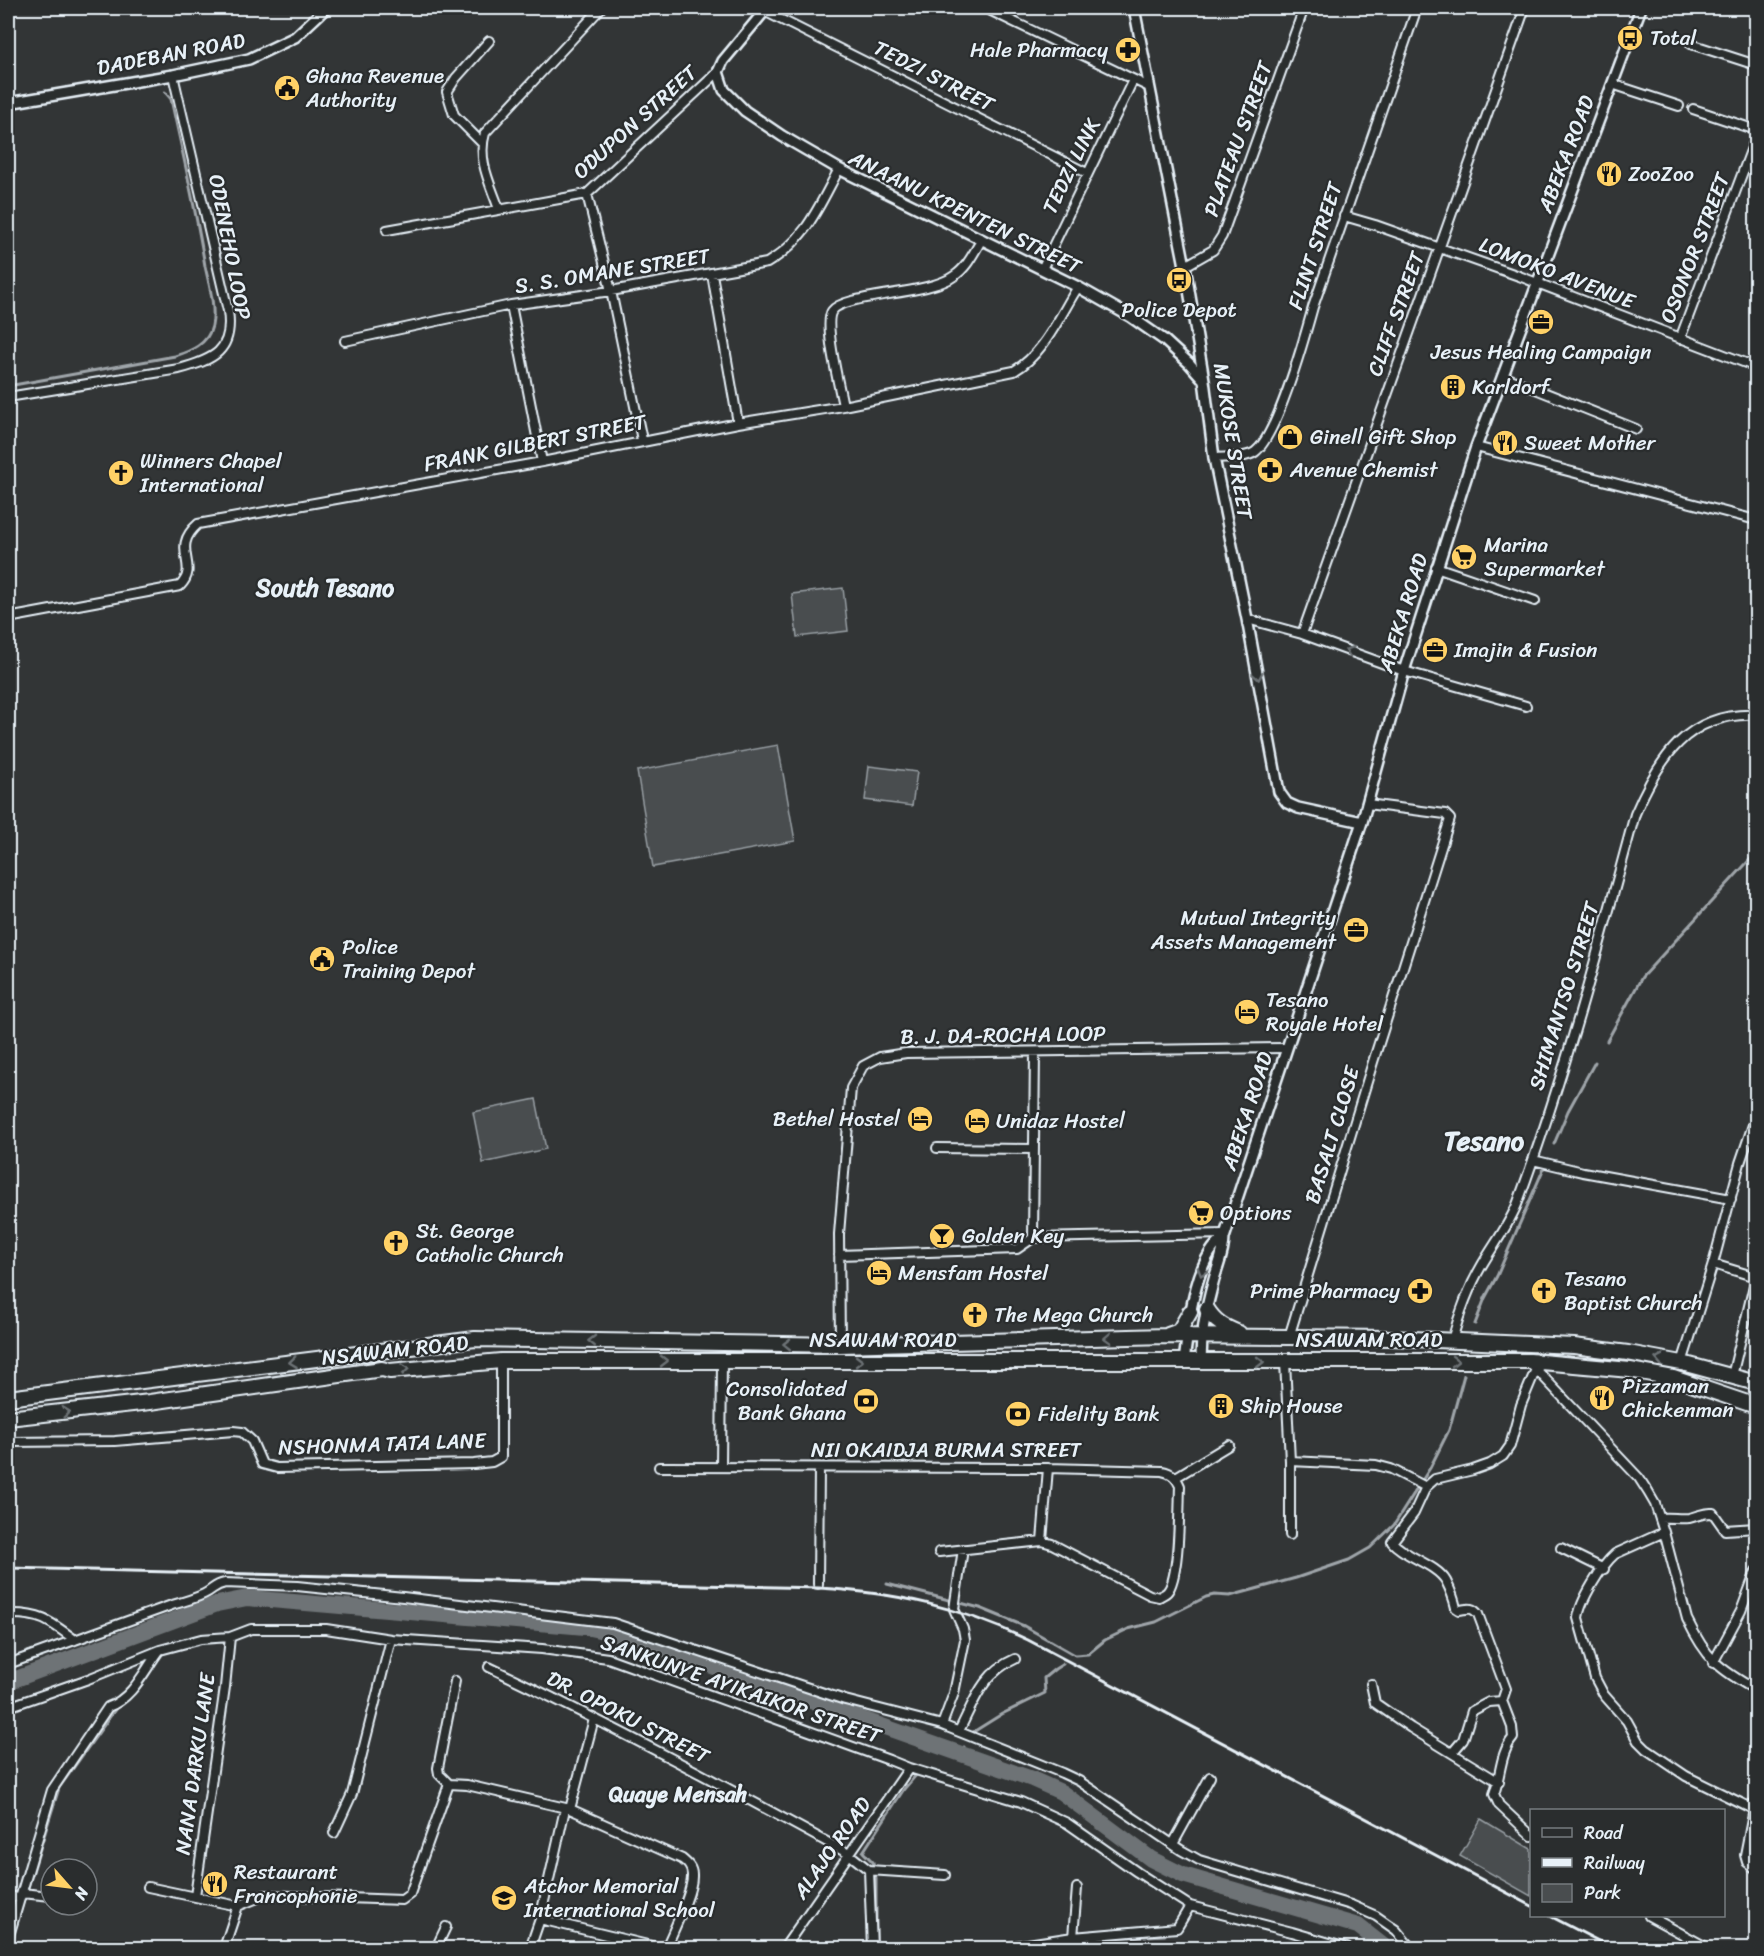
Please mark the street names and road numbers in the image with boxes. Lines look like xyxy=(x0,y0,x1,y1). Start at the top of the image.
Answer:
street label: DADEBAN ROAD xyxy=(94,21,249,87)
street label: TEDZI STREET xyxy=(867,29,1003,123)
street label: ODUPON STREET xyxy=(564,54,707,189)
street label: PLATEAU STREET xyxy=(1192,55,1284,222)
street label: ABEKA ROAD xyxy=(1526,89,1606,219)
street label: TEDZI LINK xyxy=(1031,111,1111,221)
street label: ANAANU KPENTEN STREET xyxy=(841,139,1089,286)
street label: OSONOR STREET xyxy=(1649,166,1742,329)
street label: ODENEHO LOOP xyxy=(197,171,263,324)
street label: FLINT STREET xyxy=(1277,176,1354,315)
street label: LOMOKO AVENUE xyxy=(1474,226,1642,321)
street label: S. S. OMANE STREET xyxy=(512,237,714,305)
street label: CLIFF STREET xyxy=(1356,245,1437,382)
street label: MUKOSE STREET xyxy=(1202,360,1264,523)
street label: FRANK GILBERT STREET xyxy=(421,403,651,483)
street label: ABEKA ROAD xyxy=(1367,548,1439,678)
street label: SHIMANTSO STREET xyxy=(1517,896,1611,1095)
street label: B. J. DA-ROCHA LOOP xyxy=(900,1014,1107,1056)
street label: ABEKA ROAD xyxy=(1210,1046,1284,1176)
street label: BASALT CLOSE xyxy=(1293,1060,1371,1208)
street label: NSAWAM ROAD xyxy=(809,1321,957,1359)
street label: NSAWAM ROAD xyxy=(1295,1321,1443,1359)
street label: NSAWAM ROAD xyxy=(320,1323,471,1377)
street label: NSHONMA TATA LANE xyxy=(278,1421,488,1467)
street label: NII OKAIDJA BURMA STREET xyxy=(811,1431,1083,1469)
street label: SANKUNYE AYIKAIKOR STREET xyxy=(596,1623,888,1755)
street label: DR. OPOKU STREET xyxy=(540,1660,718,1775)
street label: NANA DARKU LANE xyxy=(163,1669,227,1857)
street label: ALAJO ROAD xyxy=(782,1788,882,1908)

